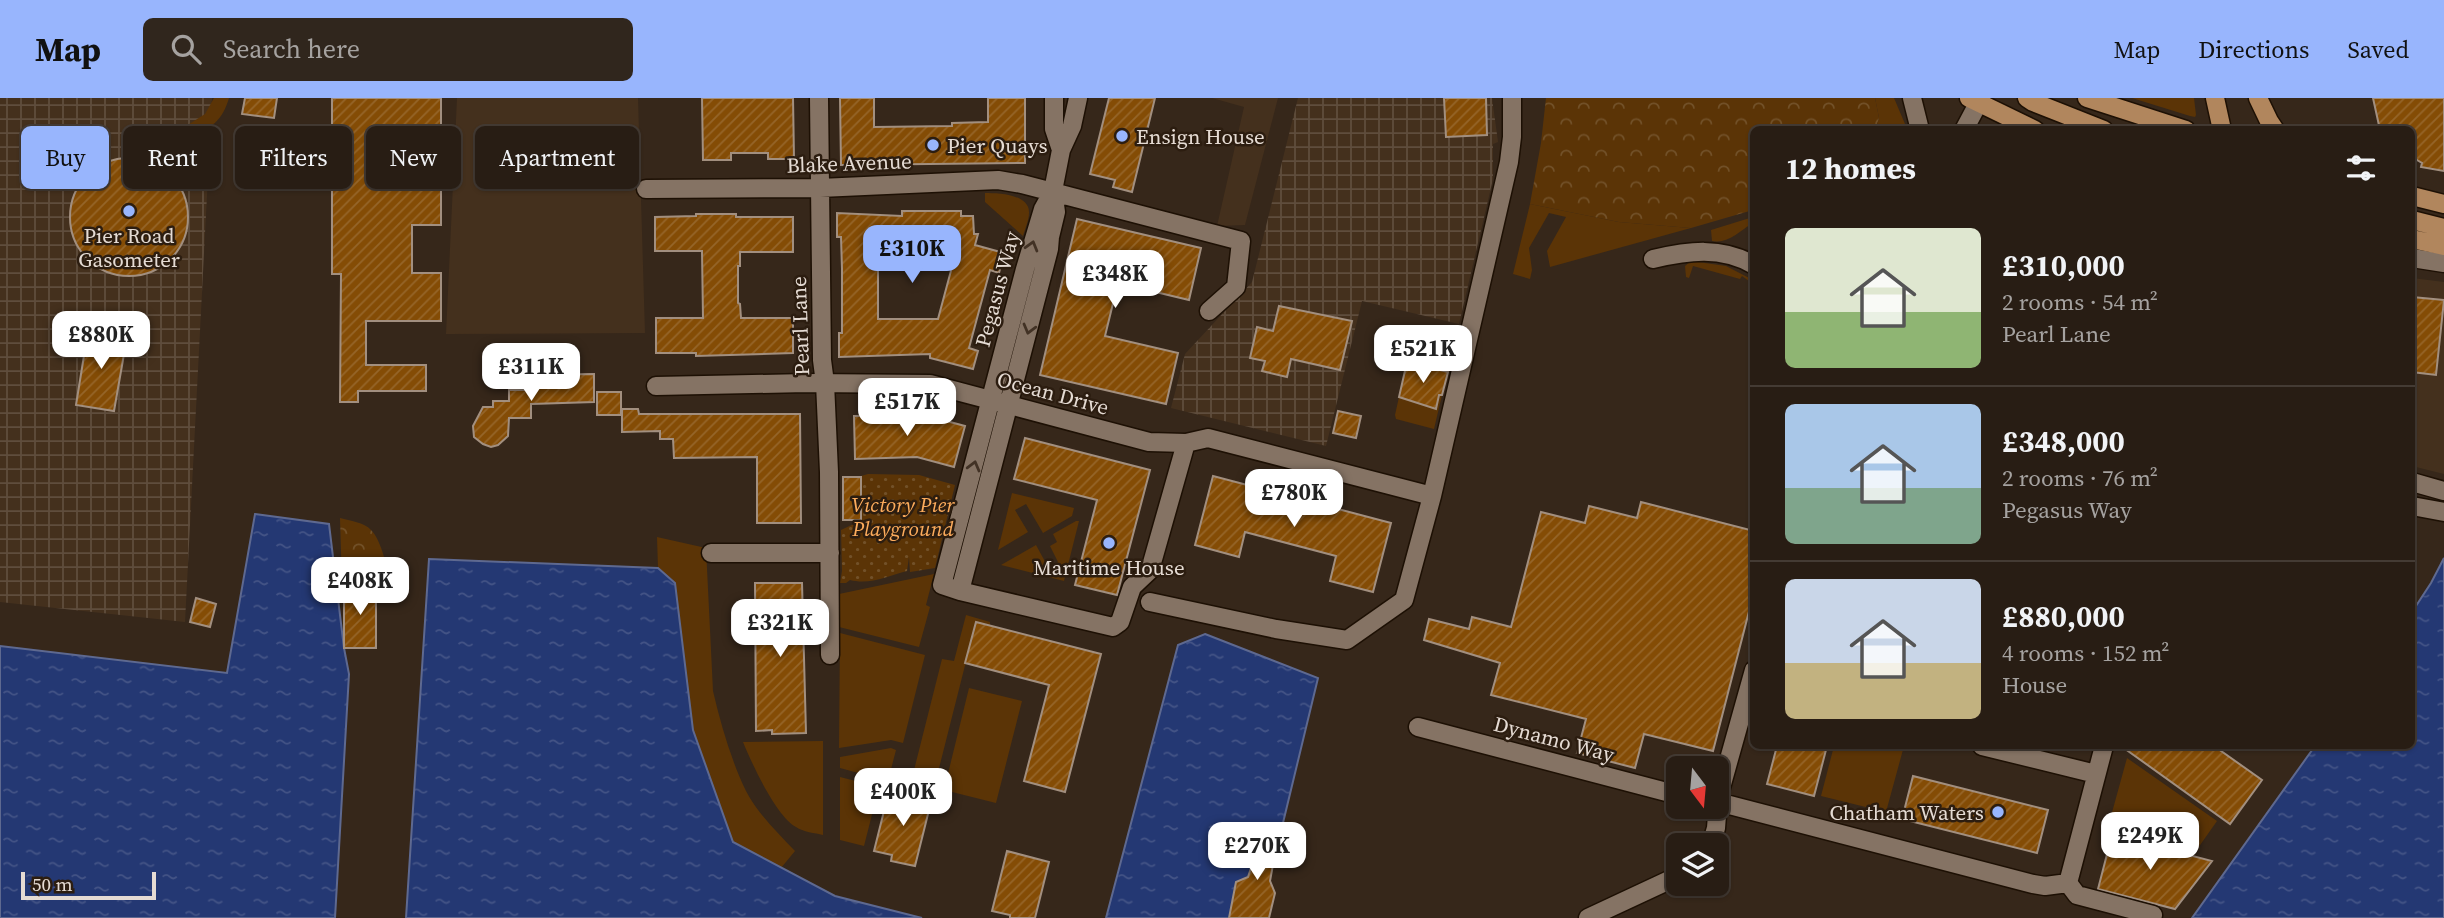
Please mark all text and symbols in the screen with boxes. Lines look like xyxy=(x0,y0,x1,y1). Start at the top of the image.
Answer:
search box xyxy=(143,18,633,81)
text: Map xyxy=(35,27,101,72)
icon: search xyxy=(167,30,205,68)
text: Search here xyxy=(223,31,360,67)
text: Map xyxy=(2113,33,2160,66)
text: Directions xyxy=(2198,33,2309,66)
text: Saved xyxy=(2347,33,2409,66)
place label: Ensign House xyxy=(1136,122,1265,151)
chip: Buy xyxy=(21,126,109,189)
chip: Rent xyxy=(123,126,221,189)
chip: Filters xyxy=(235,126,352,189)
chip: New xyxy=(366,126,461,189)
chip: Apartment xyxy=(475,126,639,189)
marker: Ensign House xyxy=(1114,128,1130,144)
place label: Pier Quays xyxy=(947,131,1048,160)
marker: Pier Quays xyxy=(925,137,941,153)
street label: Blake Avenue xyxy=(786,146,912,180)
text: 12 homes xyxy=(1785,148,1916,189)
icon: filters xyxy=(2342,149,2380,187)
marker: Pier Road Gasometer xyxy=(121,203,137,219)
place label: Pier Road Gasometer xyxy=(78,221,180,274)
pin: £310K xyxy=(863,226,961,285)
street label: Pegasus Way xyxy=(968,228,1026,350)
text: £310K xyxy=(879,232,945,264)
one-way arrow xyxy=(1024,241,1038,253)
text: £310,000 xyxy=(2002,245,2125,286)
pin: £348K xyxy=(1066,250,1164,310)
icon: home xyxy=(1841,256,1925,340)
text: £348K xyxy=(1082,257,1148,289)
street label: Pearl Lane xyxy=(784,276,816,376)
text: 2 rooms · 54 m² xyxy=(2002,286,2158,318)
pin: £880K xyxy=(52,312,150,371)
text: £880K xyxy=(68,318,134,350)
text: Pearl Lane xyxy=(2002,318,2111,350)
one-way arrow xyxy=(1023,323,1037,335)
pin: £521K xyxy=(1374,326,1472,385)
text: £521K xyxy=(1390,332,1456,364)
pin: £311K xyxy=(482,344,580,403)
text: £311K xyxy=(498,350,564,382)
street label: Ocean Drive xyxy=(994,364,1112,422)
pin: £517K xyxy=(858,378,956,438)
text: £517K xyxy=(874,385,940,417)
text: £348,000 xyxy=(2002,421,2125,462)
icon: home xyxy=(1841,432,1925,516)
one-way arrow xyxy=(966,461,980,473)
text: 2 rooms · 76 m² xyxy=(2002,462,2158,494)
pin: £780K xyxy=(1245,470,1343,529)
text: £780K xyxy=(1261,476,1327,508)
park label: Victory Pier Playground xyxy=(851,490,955,543)
text: Pegasus Way xyxy=(2002,494,2132,526)
marker: Maritime House xyxy=(1101,535,1117,551)
place label: Maritime House xyxy=(1033,553,1185,582)
pin: £408K xyxy=(311,558,409,617)
text: £408K xyxy=(327,564,393,596)
text: £880,000 xyxy=(2002,596,2125,637)
pin: £321K xyxy=(731,600,829,659)
text: £321K xyxy=(747,606,813,638)
icon: home xyxy=(1841,607,1925,691)
text: 4 rooms · 152 m² xyxy=(2002,637,2169,669)
text: House xyxy=(2002,669,2067,701)
street label: Dynamo Way xyxy=(1491,709,1618,769)
north arrow xyxy=(1666,756,1729,819)
map controls xyxy=(1666,756,1729,896)
pin: £400K xyxy=(854,768,952,828)
text: £400K xyxy=(870,775,936,807)
place label: Chatham Waters xyxy=(1829,798,1984,827)
marker: Chatham Waters xyxy=(1990,804,2006,820)
pin: £249K xyxy=(2101,812,2199,872)
text: £249K xyxy=(2117,819,2183,851)
pin: £270K xyxy=(1208,822,1306,882)
text: £270K xyxy=(1224,829,1290,861)
button: layers xyxy=(1666,833,1729,896)
scale bar xyxy=(21,869,156,901)
text: 50 m xyxy=(32,871,73,897)

